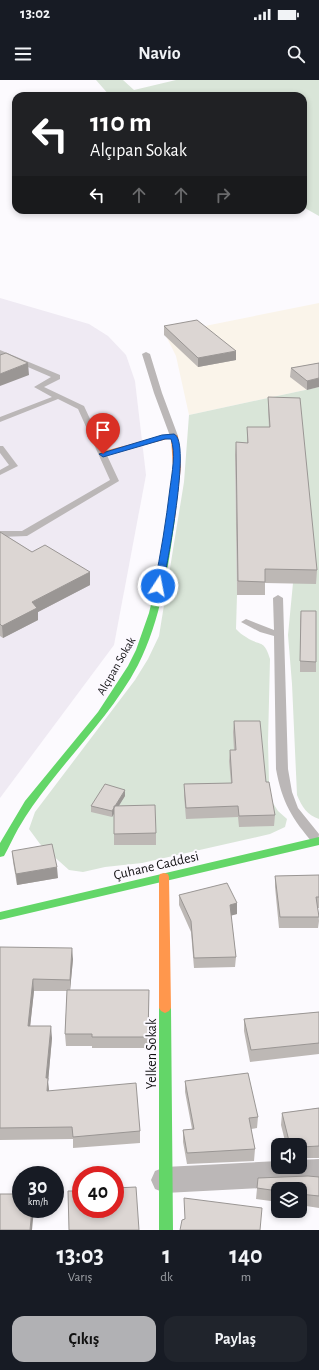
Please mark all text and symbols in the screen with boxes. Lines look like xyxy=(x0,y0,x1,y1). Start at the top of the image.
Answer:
text: 13:02 xyxy=(20,6,50,21)
icon: menu xyxy=(12,43,34,65)
icon: search xyxy=(285,43,307,65)
text: Navio xyxy=(138,45,181,63)
icon: left xyxy=(24,108,76,160)
text: 110 m xyxy=(90,109,152,137)
text: Alçıpan Sokak xyxy=(90,142,187,160)
icon: left xyxy=(86,184,108,206)
icon: ahead xyxy=(128,184,150,206)
icon: ahead xyxy=(170,184,192,206)
icon: right xyxy=(212,184,234,206)
pin xyxy=(86,413,120,454)
icon: arrive xyxy=(92,419,114,441)
position arrow xyxy=(137,565,179,607)
street label: Alçıpan Sokak xyxy=(95,635,138,697)
street label: Çuhane Caddesi xyxy=(112,849,200,883)
street label: Yelken Sokak xyxy=(145,1018,159,1089)
map controls xyxy=(271,1138,307,1218)
button: sound xyxy=(271,1138,307,1174)
speed limit sign: 40 xyxy=(72,1166,124,1218)
text: 30 xyxy=(28,1177,48,1197)
button: layers xyxy=(271,1182,307,1218)
text: km/h xyxy=(28,1197,48,1207)
text: 13:03 xyxy=(56,1244,104,1268)
text: 1 xyxy=(162,1244,171,1268)
text: 140 xyxy=(229,1244,263,1268)
text: Varış xyxy=(68,1271,92,1284)
text: dk xyxy=(160,1271,173,1284)
text: m xyxy=(241,1271,251,1284)
button: Çıkış xyxy=(12,1316,156,1362)
button: Paylaş xyxy=(164,1316,307,1362)

